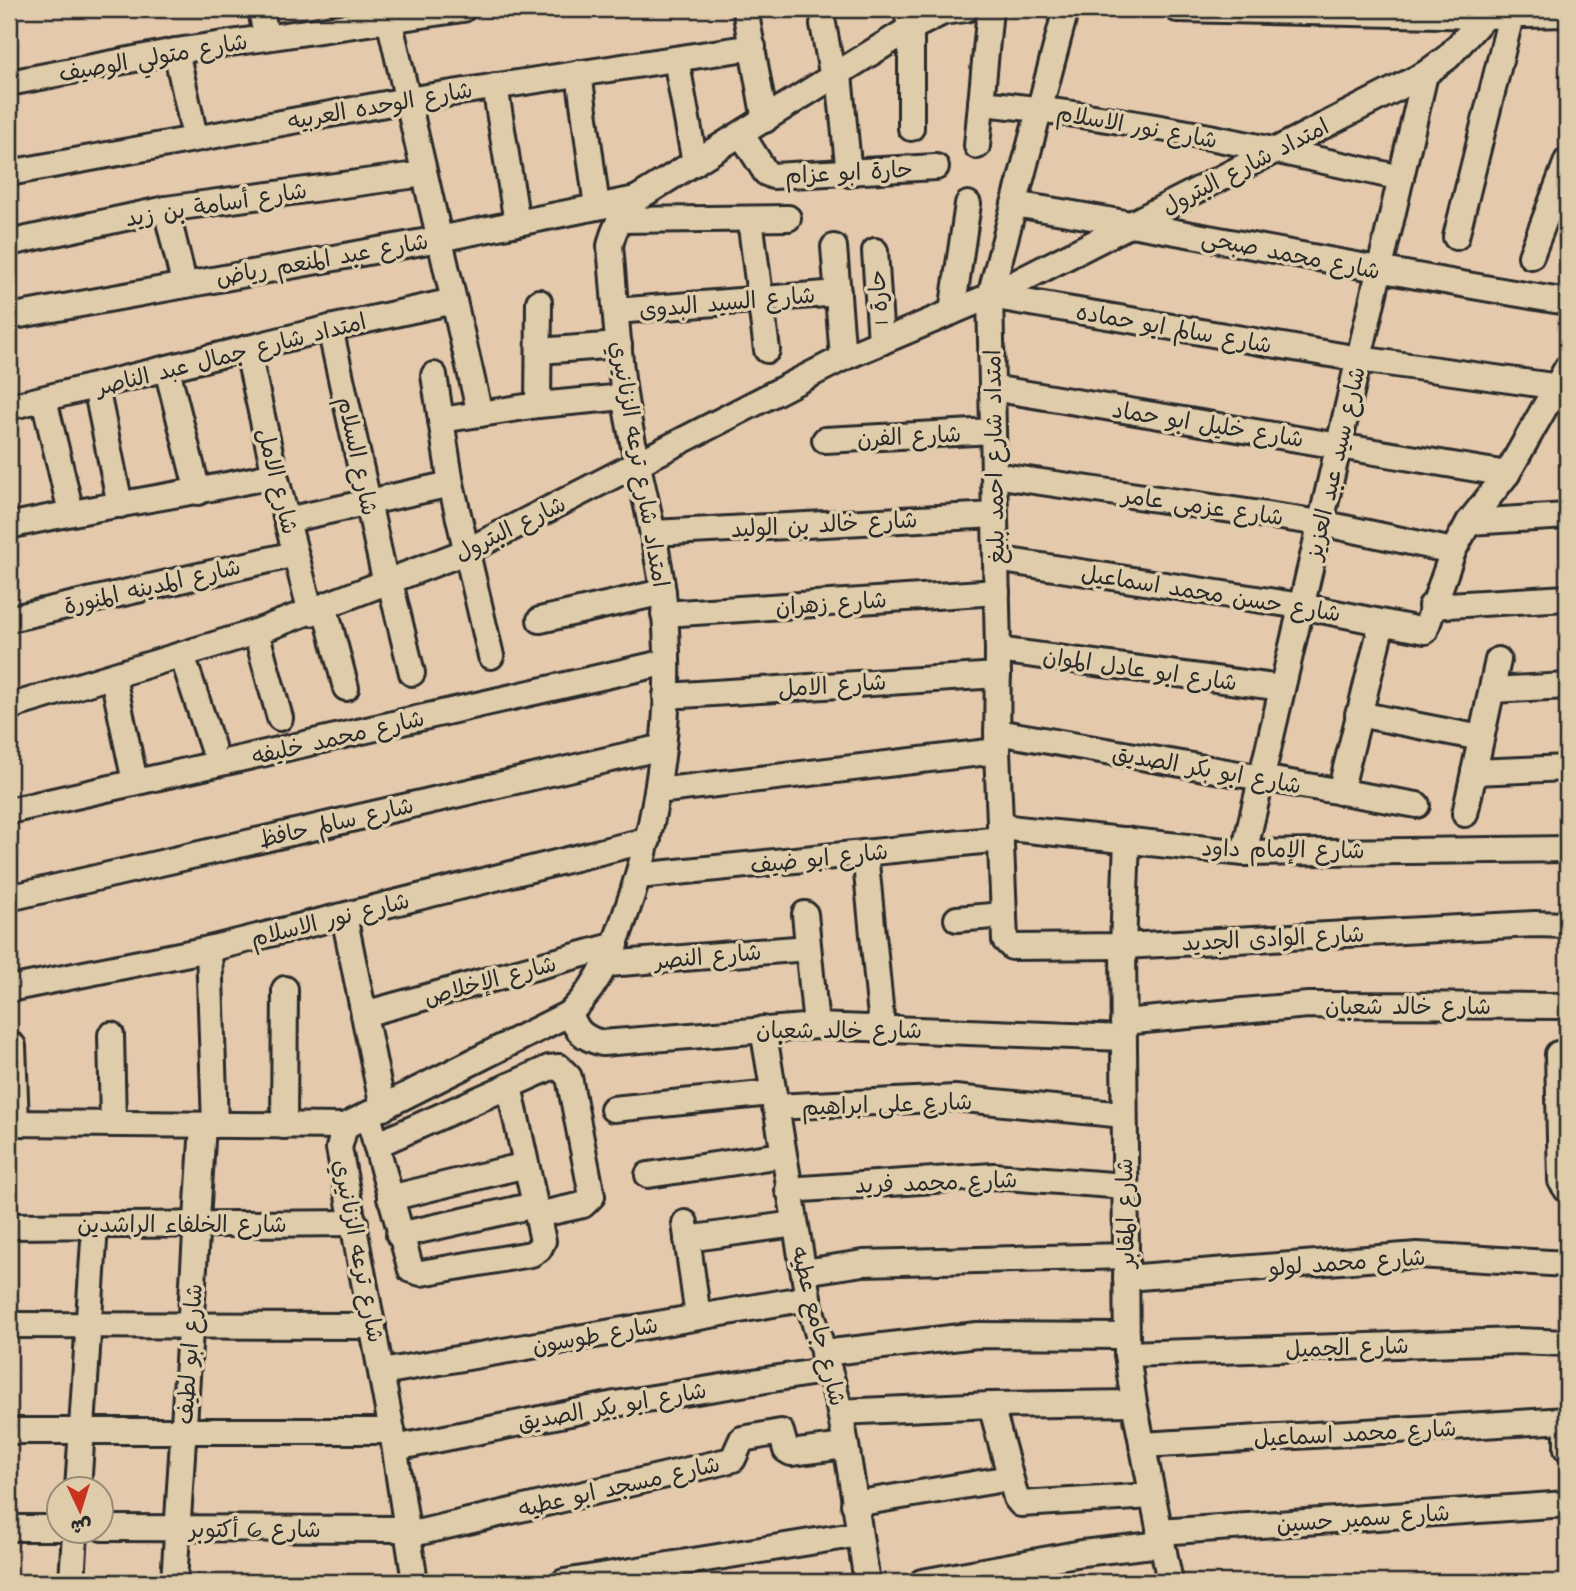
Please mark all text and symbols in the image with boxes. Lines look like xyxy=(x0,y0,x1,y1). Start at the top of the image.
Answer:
street label: شارع متولي الوصيف xyxy=(56,26,251,94)
street label: شارع الوحده العربيه xyxy=(285,74,475,138)
street label: شارع نور الاسلام xyxy=(1054,97,1220,158)
street label: امتداد شارع البترول xyxy=(1156,111,1335,223)
street label: حارة ابو عزام xyxy=(784,154,914,193)
street label: شارع أسامة بن زيد xyxy=(123,175,309,235)
street label: شارع محمد صبحى xyxy=(1199,222,1383,288)
street label: شارع عبد المنعم رياض xyxy=(213,226,431,295)
street label: حارة 1 xyxy=(861,269,897,325)
street label: شارع السيد البدوى xyxy=(638,279,816,327)
street label: شارع سالم ابو حماده xyxy=(1073,296,1274,363)
street label: امتداد شارع جمال عبد الناصر xyxy=(91,306,370,405)
street label: امتداد شارع ترعه الزنانيري xyxy=(602,339,676,590)
street label: امتداد شارع احمد بليغ xyxy=(977,349,1013,565)
street label: شارع سيد عبد العزيز xyxy=(1298,364,1374,565)
street label: شارع السلام xyxy=(328,394,385,519)
street label: شارع خليل ابو حماد xyxy=(1110,394,1306,456)
street label: شارع الفرن xyxy=(856,418,962,456)
street label: شارع الامل xyxy=(248,425,306,538)
street label: شارع عزمى عامر xyxy=(1118,480,1286,534)
street label: شارع البترول xyxy=(449,488,572,570)
street label: شارع خالد بن الوليد xyxy=(730,504,918,546)
street label: شارع المدينه المنورة xyxy=(61,551,244,623)
street label: شارع حسن محمد اسماعيل xyxy=(1079,558,1343,630)
street label: شارع زهران xyxy=(774,584,888,624)
street label: شارع ابو عادل الموان xyxy=(1041,641,1239,699)
street label: شارع الامل xyxy=(777,666,887,706)
street label: شارع محمد خليفه xyxy=(249,703,428,773)
street label: شارع ابو بكر الصديق xyxy=(1110,738,1304,802)
street label: شارع سالم حافظ xyxy=(255,790,417,857)
street label: شارع الإمام داود xyxy=(1201,833,1365,868)
street label: شارع ابو ضيف xyxy=(749,836,890,882)
street label: شارع نور الاسلام xyxy=(247,885,413,956)
street label: شارع الوادى الجديد xyxy=(1181,918,1365,960)
street label: شارع النصر xyxy=(651,936,763,978)
street label: شارع الإخلاص xyxy=(420,948,560,1014)
street label: شارع خالد شعبان xyxy=(1325,991,1491,1023)
street label: شارع خالد شعبان xyxy=(756,1015,922,1047)
street label: شارع على ابراهيم xyxy=(801,1086,973,1125)
street label: شارع ترعه الزنانيري xyxy=(325,1157,391,1345)
street label: شارع المقابر xyxy=(1109,1158,1143,1270)
street label: شارع محمد فريد xyxy=(854,1164,1018,1202)
street label: شارع الخلفاء الراشدين xyxy=(77,1209,287,1241)
street label: شارع محمد لولو xyxy=(1266,1242,1427,1285)
street label: شارع جامع عطيه xyxy=(783,1243,853,1410)
street label: شارع ابو لطيف xyxy=(169,1283,211,1426)
street label: شارع طوسون xyxy=(530,1309,661,1363)
street label: شارع الجميل xyxy=(1285,1330,1409,1366)
street label: شارع ابو بكر الصديق xyxy=(515,1375,709,1439)
street label: شارع محمد اسماعيل xyxy=(1253,1413,1457,1455)
street label: شارع مسجد ابو عطيه xyxy=(515,1448,723,1526)
north arrow xyxy=(46,1476,116,1546)
street label: شارع سمير حسين xyxy=(1275,1497,1451,1541)
text: ش xyxy=(70,1511,92,1540)
street label: شارع 6 أكتوبر xyxy=(187,1514,321,1546)

